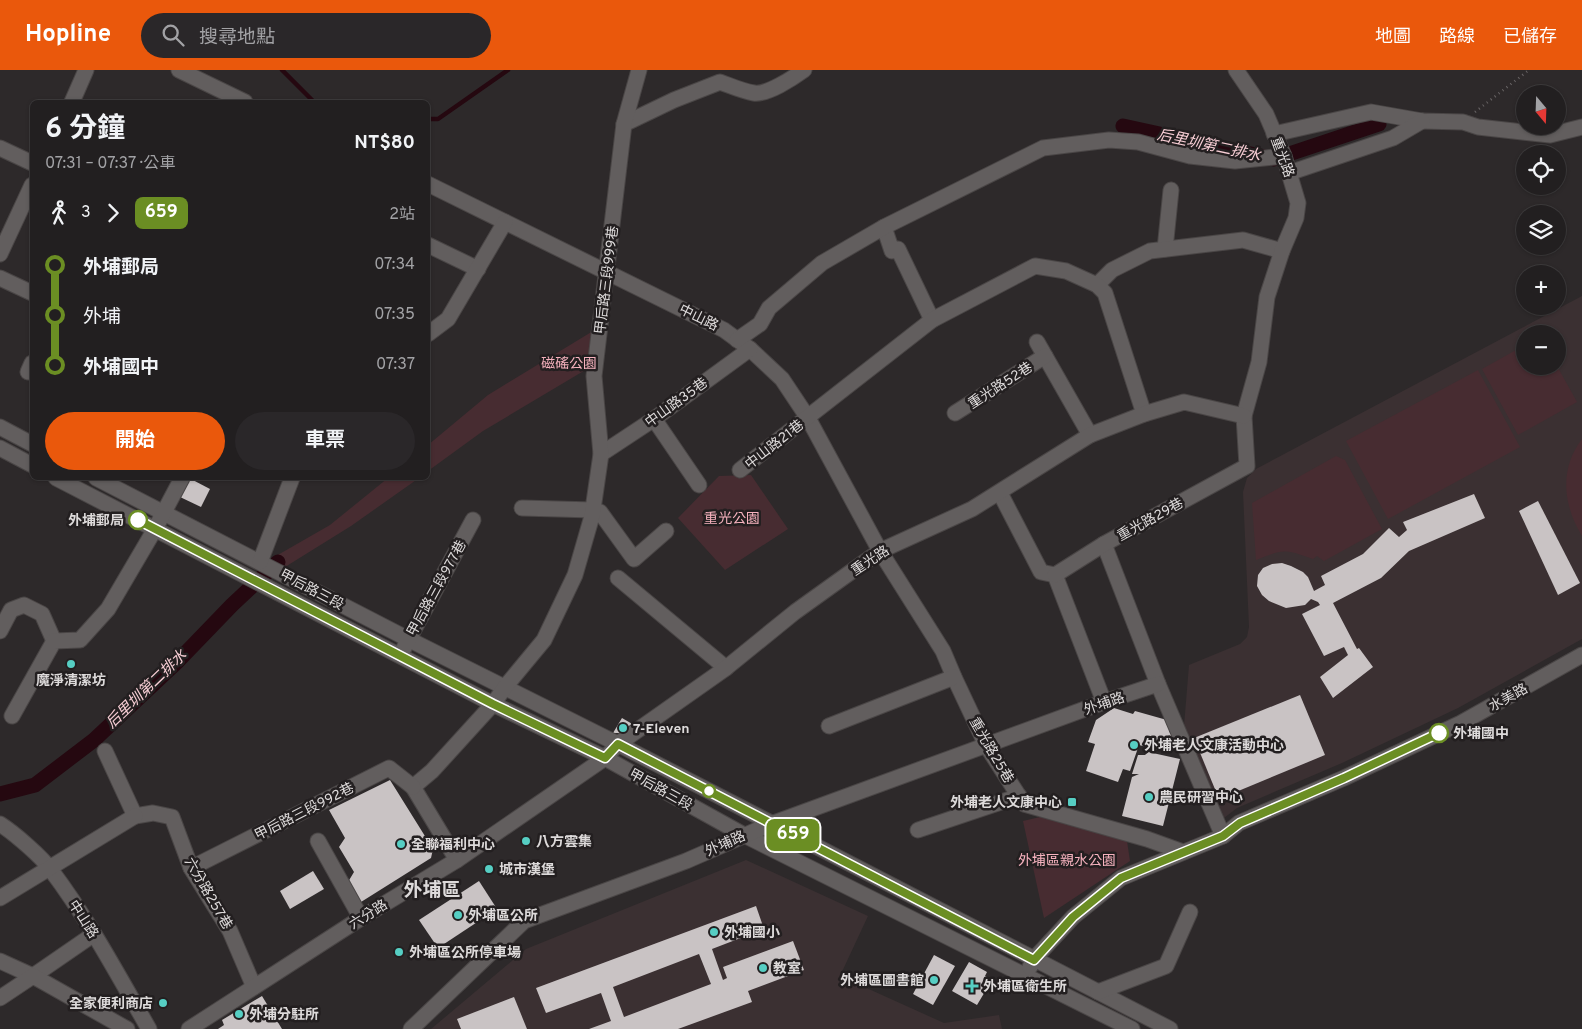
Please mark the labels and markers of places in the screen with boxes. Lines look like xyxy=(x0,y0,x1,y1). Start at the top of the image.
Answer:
marker: 外埔郵局 xyxy=(128,510,148,530)
place label: 外埔郵局 xyxy=(68,512,124,530)
marker: 魔淨清潔坊 xyxy=(65,658,77,670)
place label: 魔淨清潔坊 xyxy=(36,672,106,690)
place label: 7-Eleven xyxy=(633,721,690,738)
marker: 7-Eleven xyxy=(617,722,629,734)
marker: 外埔國中 xyxy=(1429,723,1449,743)
place label: 外埔國中 xyxy=(1453,725,1509,743)
place label: 外埔老人文康活動中心 xyxy=(1144,737,1284,755)
marker: 外埔老人文康活動中心 xyxy=(1128,739,1140,751)
unlabelled marker xyxy=(702,784,716,798)
place label: 農民研習中心 xyxy=(1159,790,1243,807)
marker: 農民研習中心 xyxy=(1143,791,1155,803)
place label: 外埔老人文康中心 xyxy=(950,794,1062,812)
marker: 外埔老人文康中心 xyxy=(1066,796,1078,808)
place label: 八方雲集 xyxy=(536,833,592,851)
marker: 八方雲集 xyxy=(520,835,532,847)
place label: 全聯福利中心 xyxy=(411,837,495,854)
marker: 全聯福利中心 xyxy=(395,838,407,850)
place label: 城市漢堡 xyxy=(499,861,555,879)
marker: 城市漢堡 xyxy=(483,863,495,875)
place label: 外埔區公所 xyxy=(468,907,538,925)
marker: 外埔區公所 xyxy=(452,909,464,921)
place label: 外埔國小 xyxy=(724,924,780,942)
marker: 外埔國小 xyxy=(708,926,720,938)
place label: 外埔區公所停車場 xyxy=(409,944,521,962)
marker: 外埔區公所停車場 xyxy=(393,946,405,958)
place label: 教室 xyxy=(773,960,801,978)
marker: 教室 xyxy=(757,962,769,974)
place label: 外埔區圖書館 xyxy=(840,972,924,990)
marker: 外埔區圖書館 xyxy=(928,974,940,986)
place label: 外埔區衛生所 xyxy=(983,978,1067,996)
marker: 外埔區衛生所 xyxy=(965,979,979,993)
place label: 全家便利商店 xyxy=(69,995,153,1013)
marker: 全家便利商店 xyxy=(157,997,169,1009)
place label: 外埔分駐所 xyxy=(249,1006,319,1024)
marker: 外埔分駐所 xyxy=(233,1008,245,1020)

